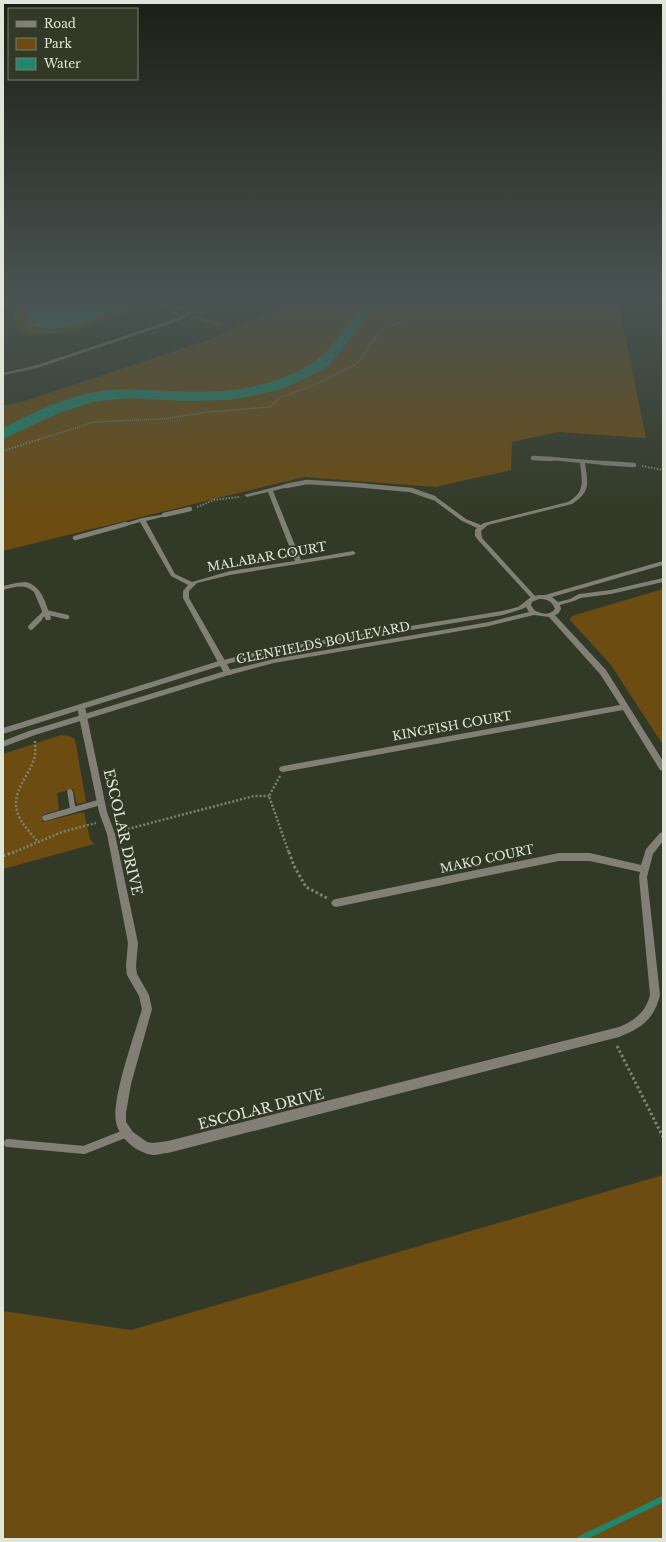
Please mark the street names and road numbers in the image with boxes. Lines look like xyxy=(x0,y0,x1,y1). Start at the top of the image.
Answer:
street label: MALABAR COURT xyxy=(206,539,328,574)
street label: GLENFIELDS BOULEVARD xyxy=(235,618,411,667)
street label: KINGFISH COURT xyxy=(391,708,513,743)
street label: ESCOLAR DRIVE xyxy=(100,767,146,897)
street label: MAKO COURT xyxy=(438,841,536,876)
street label: ESCOLAR DRIVE xyxy=(196,1085,326,1133)

